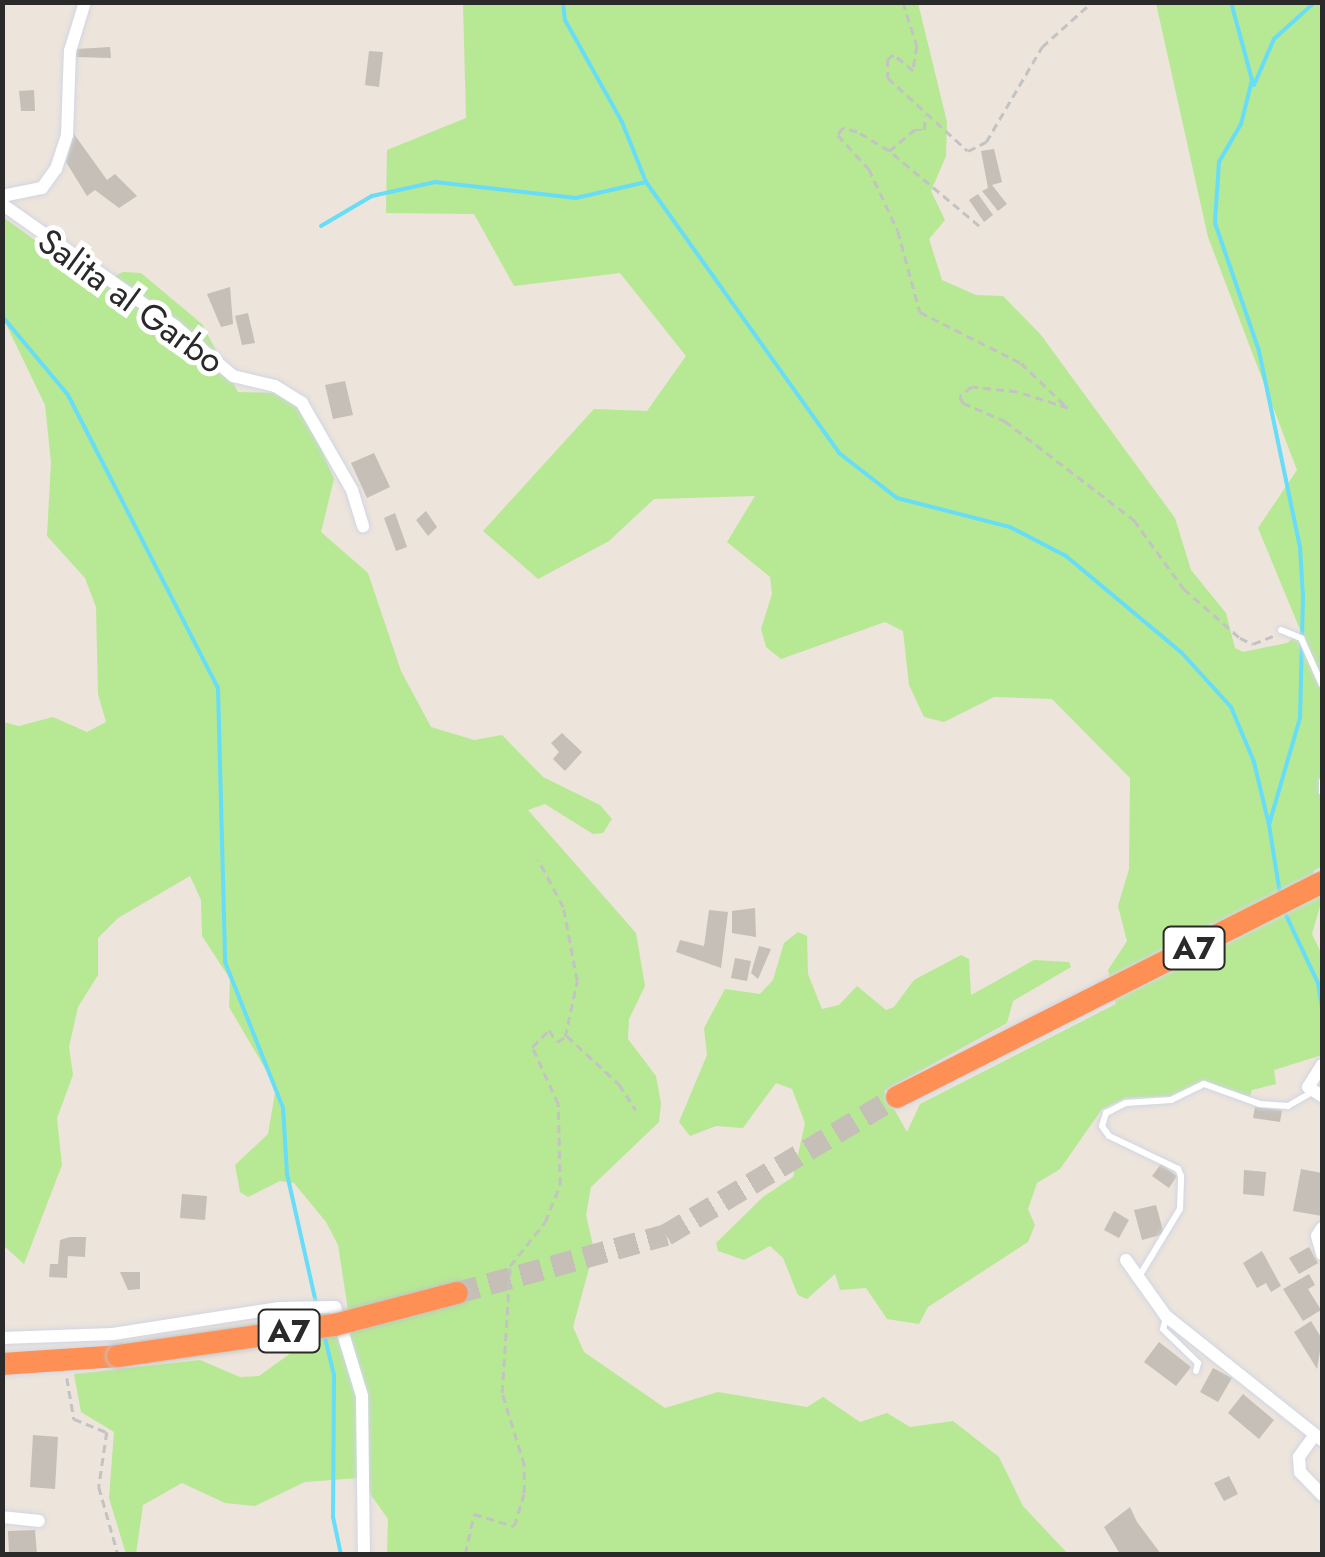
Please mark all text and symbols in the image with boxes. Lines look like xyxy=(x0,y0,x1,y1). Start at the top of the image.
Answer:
street label: Salita al Garbo xyxy=(30,220,232,382)
road number: A7 xyxy=(1162,921,1226,975)
road number: A7 xyxy=(256,1304,322,1358)

